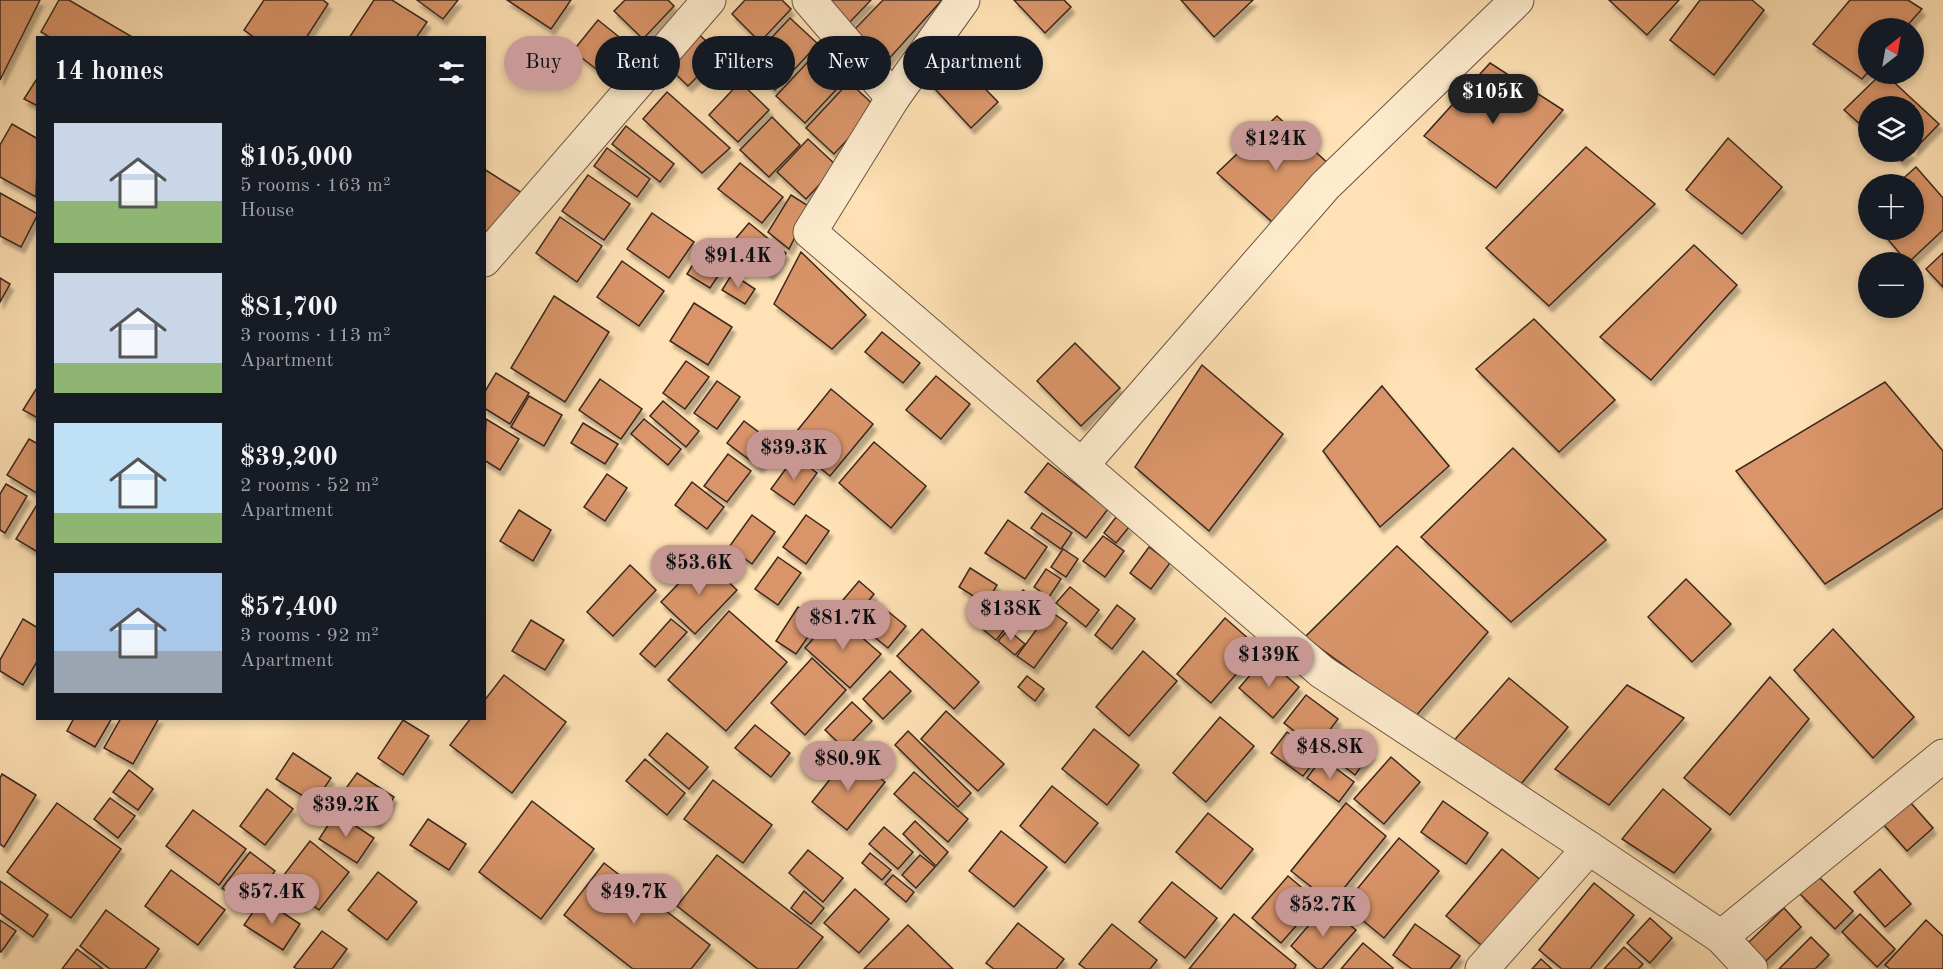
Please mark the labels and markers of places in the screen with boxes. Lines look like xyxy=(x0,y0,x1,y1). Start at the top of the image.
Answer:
pin: $105K xyxy=(1451,74,1535,125)
pin: $124K xyxy=(1234,121,1318,172)
pin: $91.4K xyxy=(689,238,787,289)
pin: $39.3K xyxy=(745,430,843,481)
pin: $53.6K xyxy=(650,545,748,596)
pin: $138K xyxy=(969,591,1053,642)
pin: $81.7K xyxy=(794,600,892,651)
pin: $139K xyxy=(1227,637,1311,688)
pin: $48.8K xyxy=(1281,729,1379,780)
pin: $80.9K xyxy=(799,741,897,792)
pin: $39.2K xyxy=(297,787,395,838)
pin: $57.4K xyxy=(223,874,321,925)
pin: $49.7K xyxy=(585,874,683,925)
pin: $52.7K xyxy=(1274,887,1372,938)

